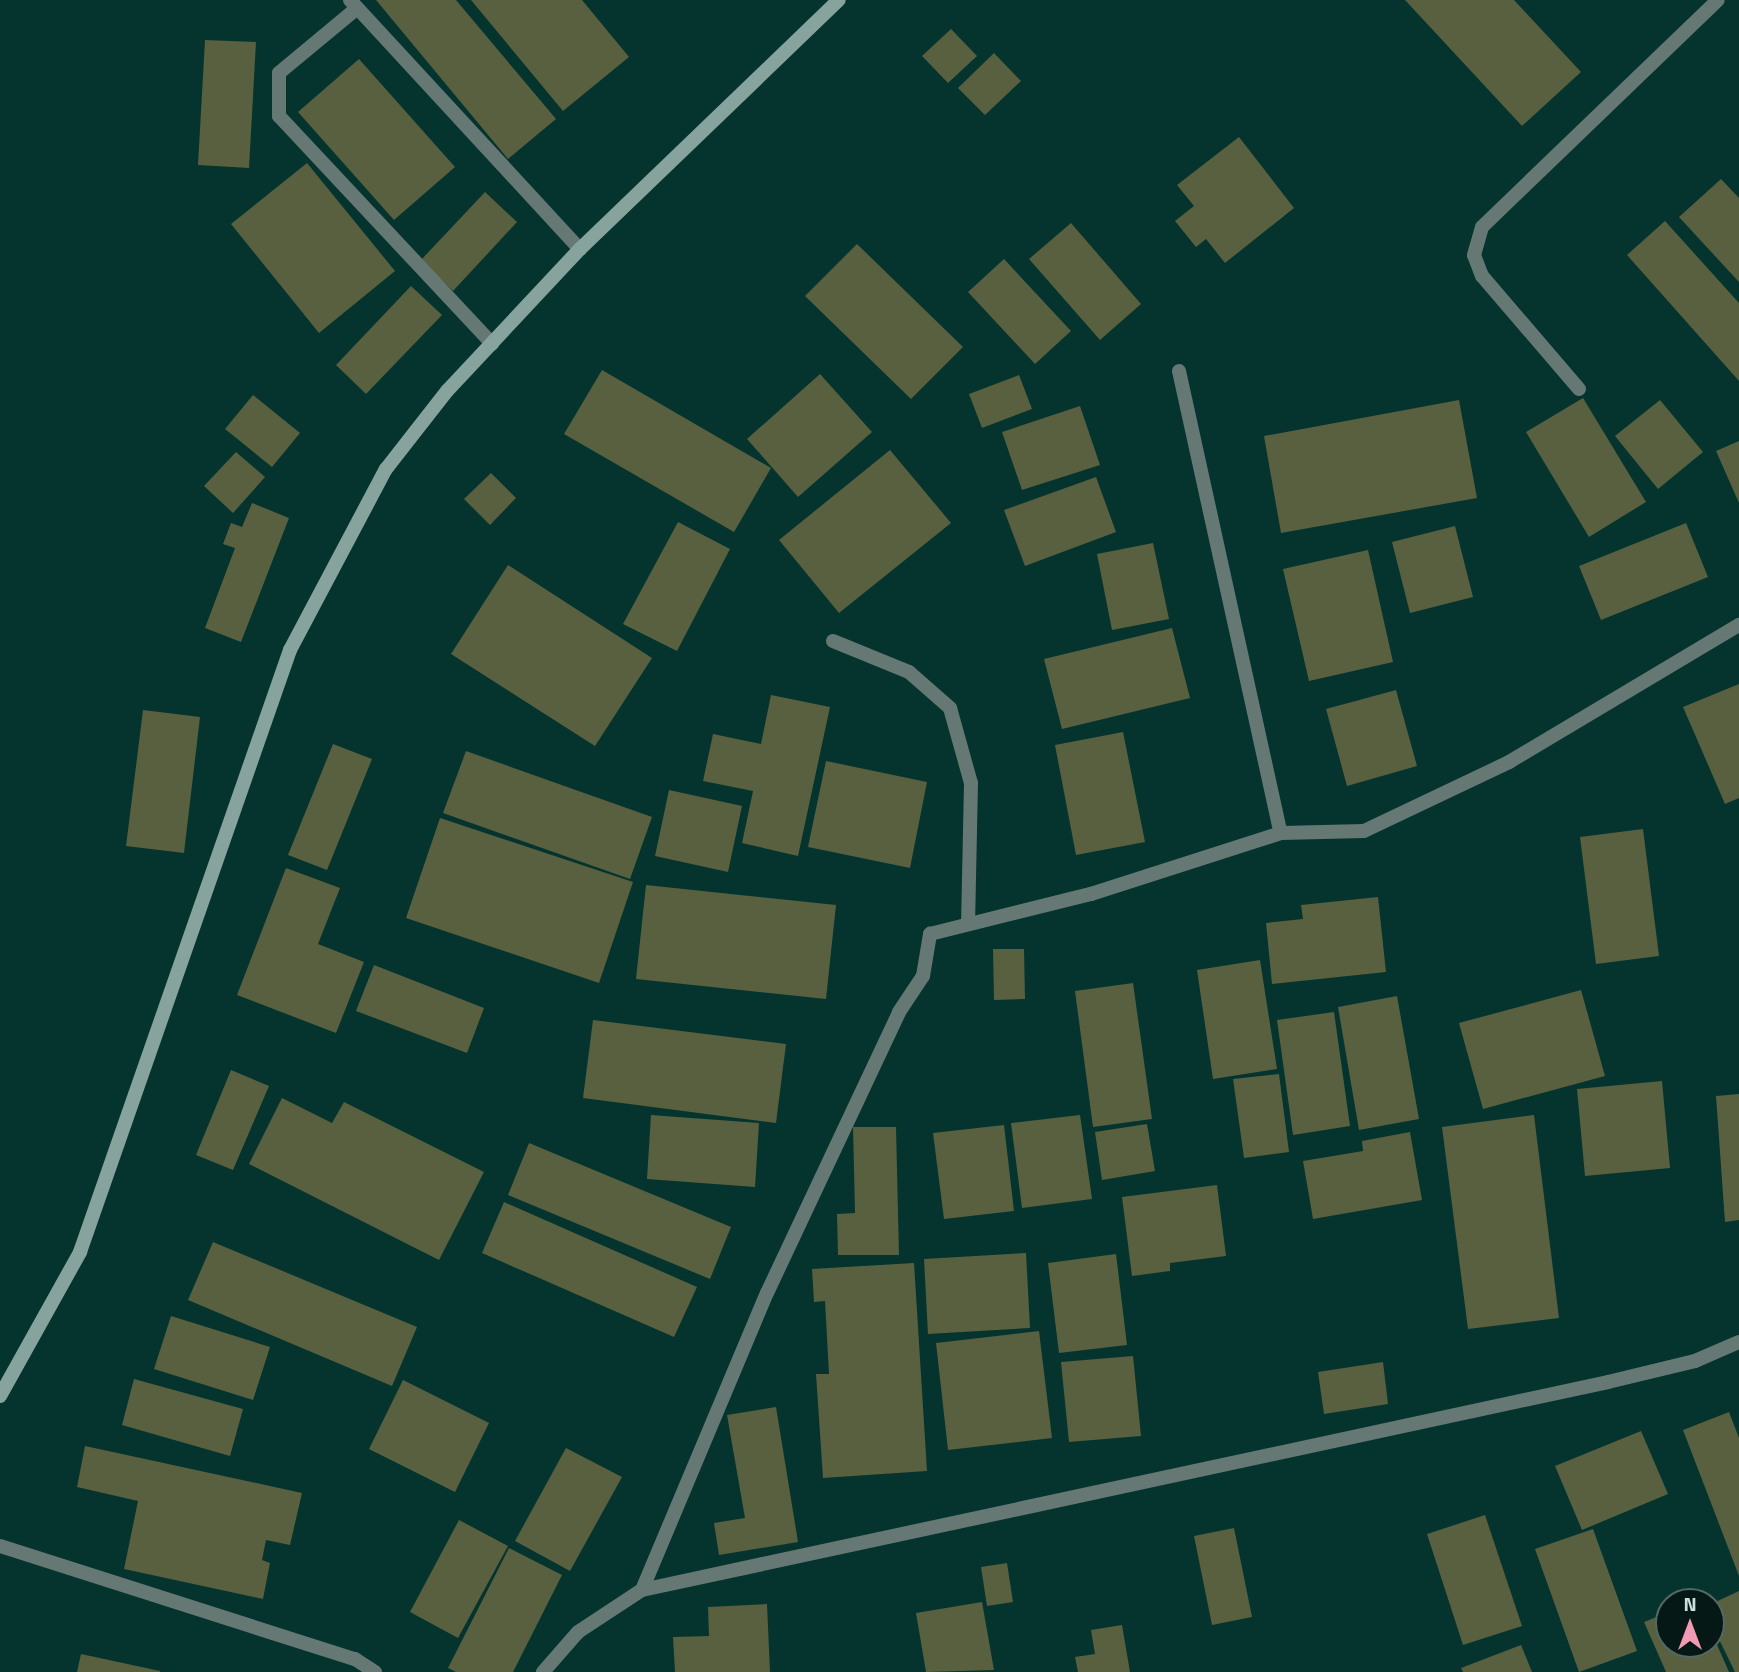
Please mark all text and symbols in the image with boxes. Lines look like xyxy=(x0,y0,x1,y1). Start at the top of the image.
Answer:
north arrow xyxy=(1655,1588,1725,1658)
text: N xyxy=(1683,1589,1697,1618)

